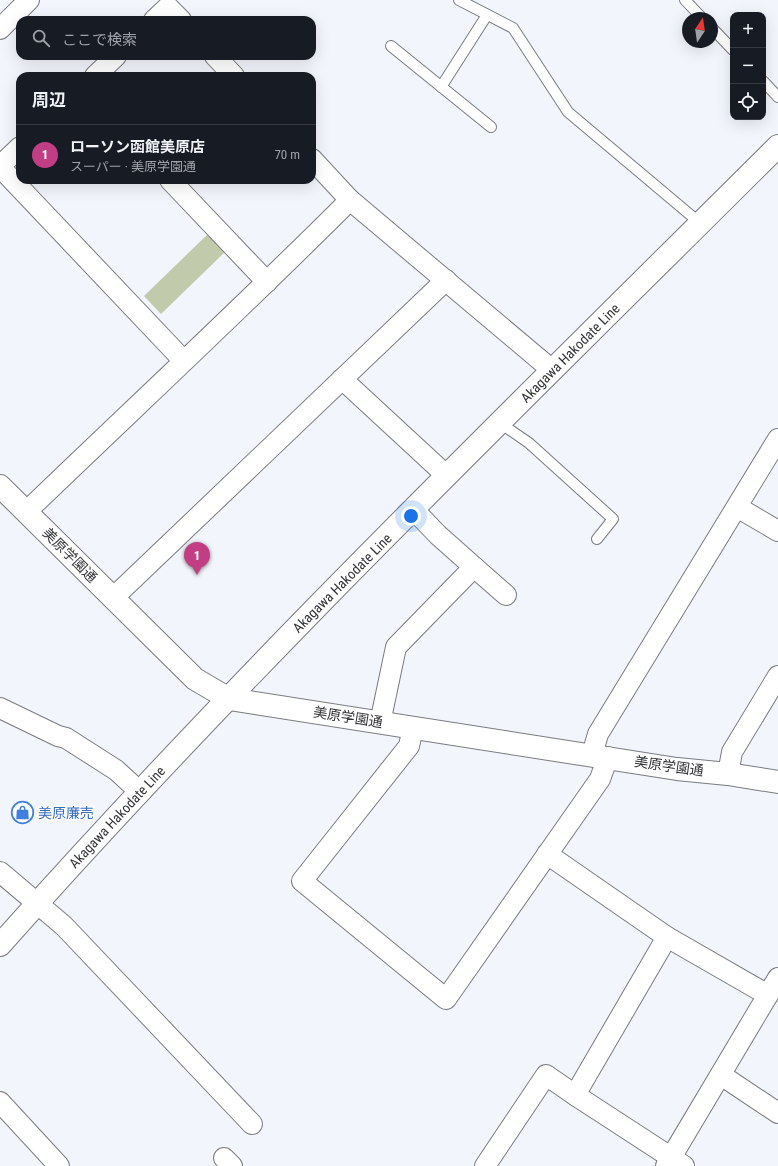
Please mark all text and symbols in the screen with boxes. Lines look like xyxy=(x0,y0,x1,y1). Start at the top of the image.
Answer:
north arrow xyxy=(682,12,718,48)
map controls xyxy=(730,12,766,120)
button: + xyxy=(730,12,766,48)
search box xyxy=(16,16,316,60)
icon: search xyxy=(30,27,52,49)
text: ここで検索 xyxy=(62,31,137,49)
button: − xyxy=(730,48,766,84)
button: locate xyxy=(730,84,766,120)
text: 周辺 xyxy=(32,90,66,110)
text: ローソン函館美原店 xyxy=(70,138,205,156)
text: 1 xyxy=(42,147,48,162)
text: 70 m xyxy=(274,147,300,162)
text: スーパー · 美原学園通 xyxy=(70,159,196,174)
street label: Akagawa Hakodate Line xyxy=(517,300,623,406)
your location xyxy=(401,506,421,526)
street label: 美原学園通 xyxy=(40,525,100,585)
street label: Akagawa Hakodate Line xyxy=(289,530,395,636)
pin: 1 xyxy=(184,542,210,575)
street label: 美原学園通 xyxy=(312,704,384,730)
street label: 美原学園通 xyxy=(633,753,705,779)
street label: Akagawa Hakodate Line xyxy=(66,763,169,871)
shop icon: 美原廉売 xyxy=(9,800,35,826)
place label: 美原廉売 xyxy=(38,805,94,821)

